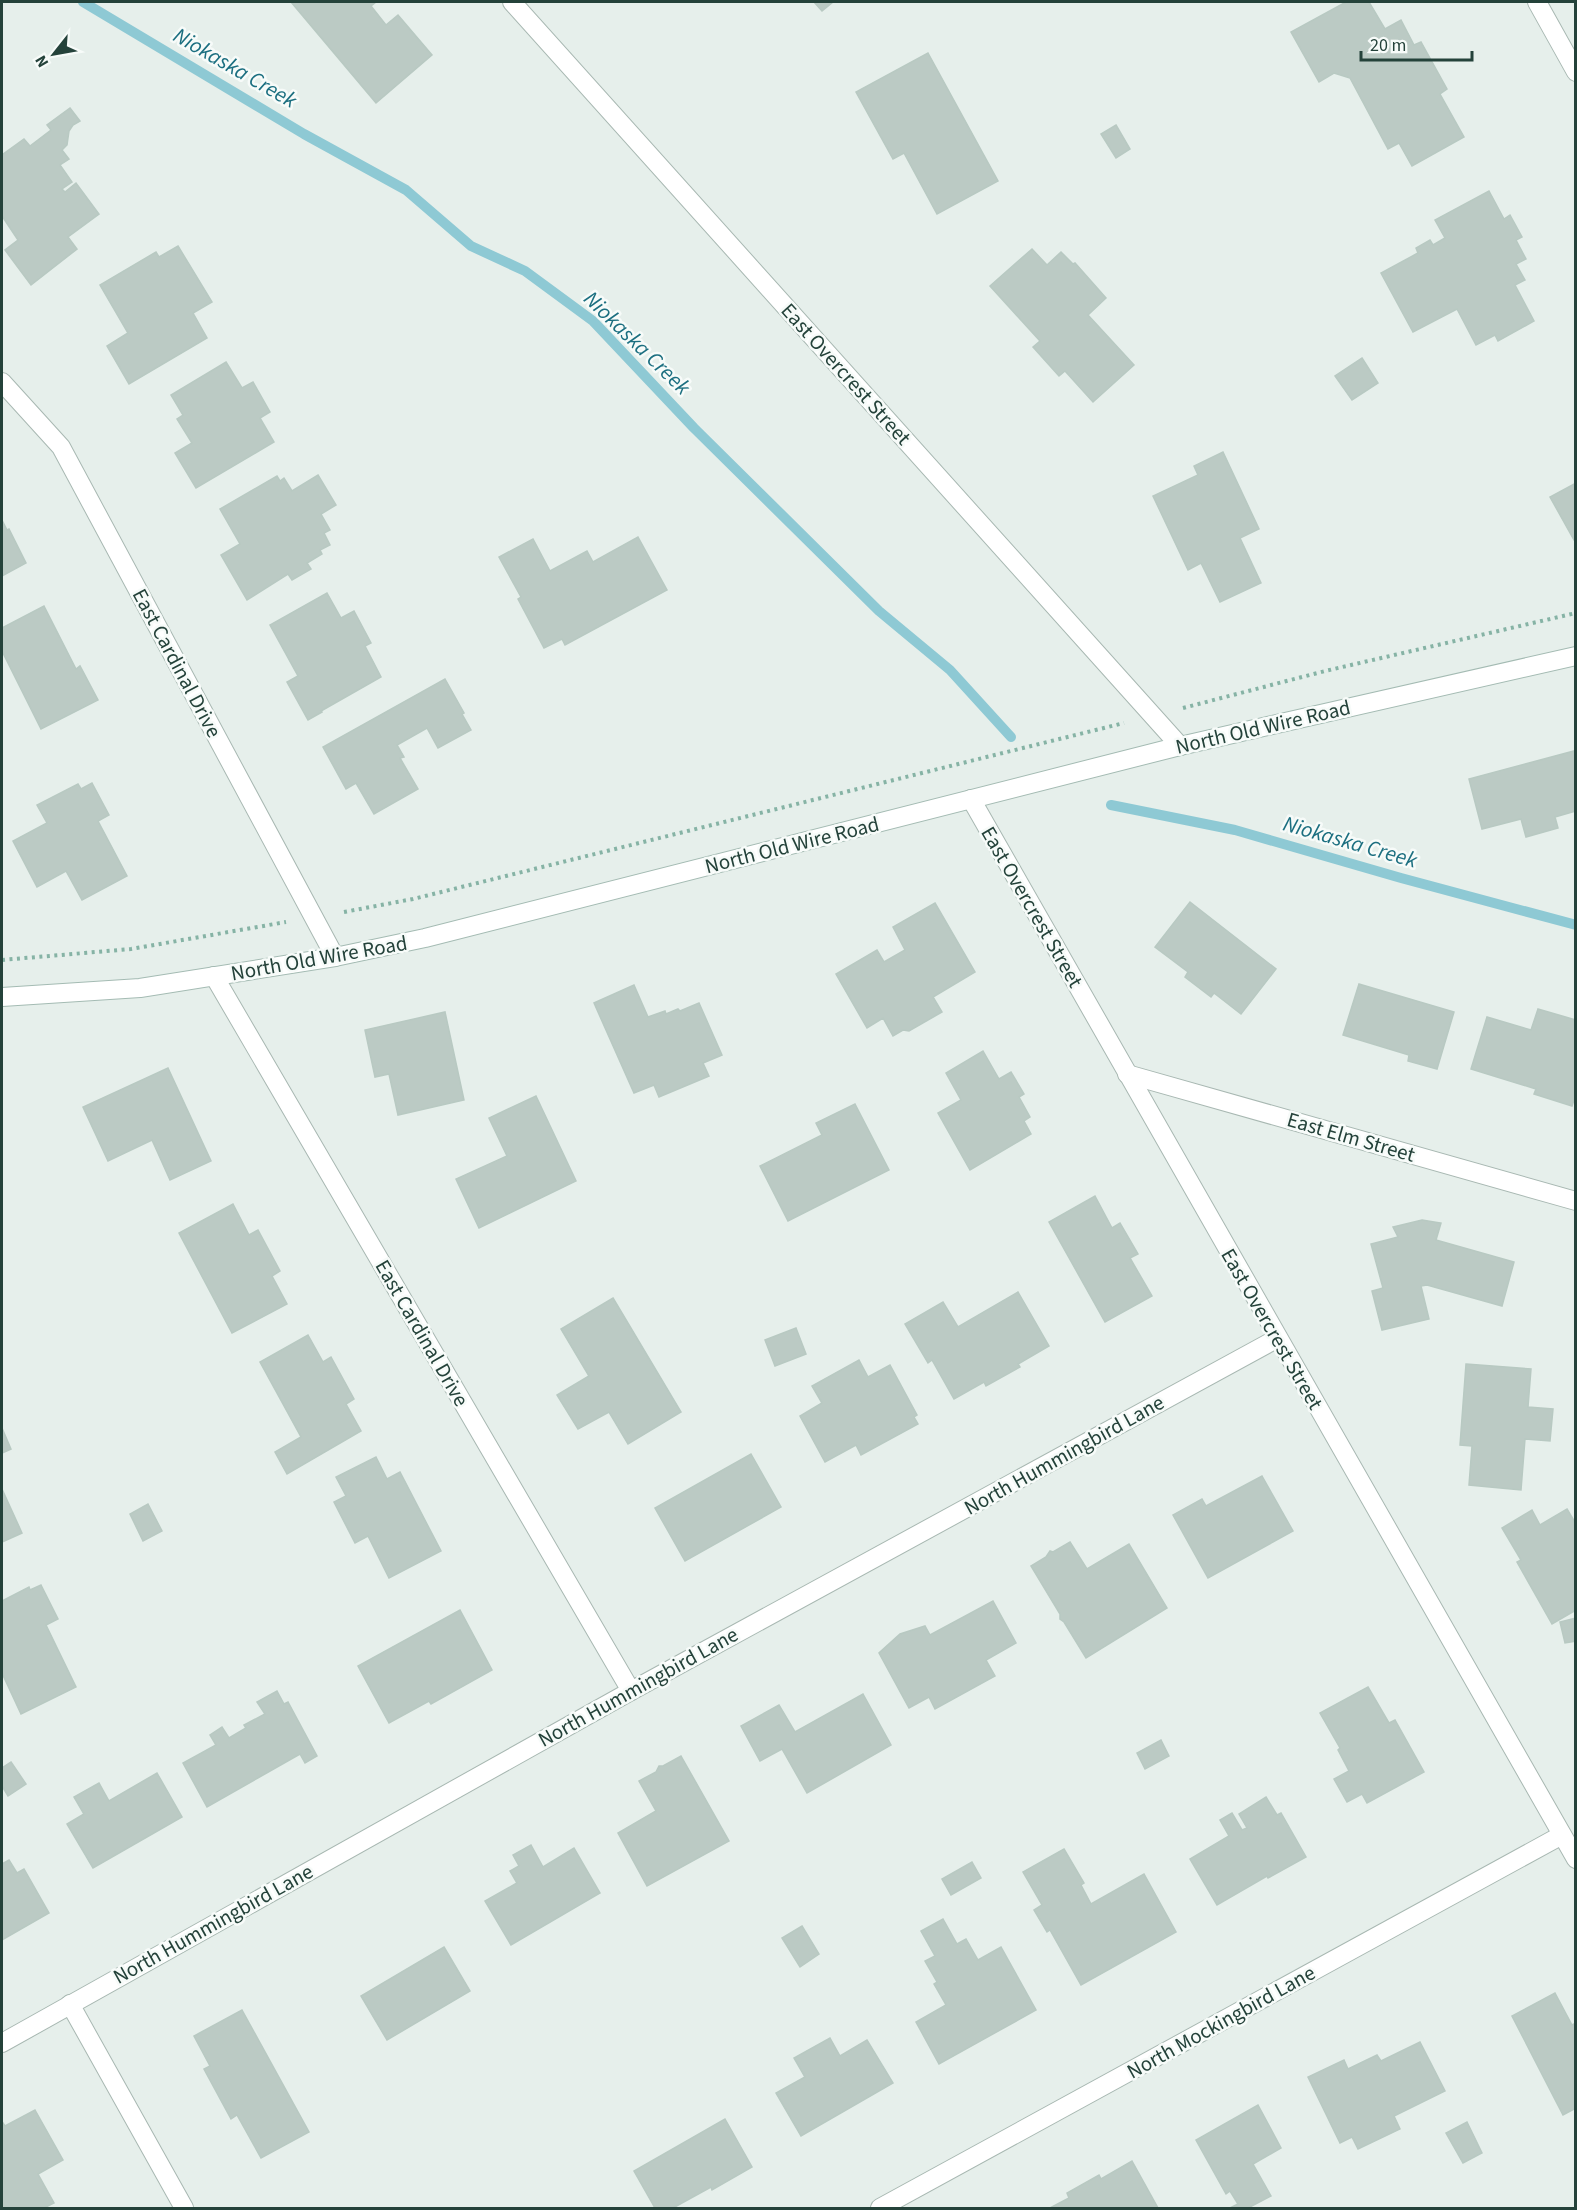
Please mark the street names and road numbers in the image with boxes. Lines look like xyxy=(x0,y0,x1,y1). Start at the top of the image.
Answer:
street label: East Overcrest Street xyxy=(774,296,918,452)
street label: East Cardinal Drive xyxy=(125,583,229,743)
street label: North Old Wire Road xyxy=(1173,692,1353,762)
street label: North Old Wire Road xyxy=(702,809,882,881)
street label: East Overcrest Street xyxy=(974,821,1090,993)
street label: North Old Wire Road xyxy=(228,928,410,988)
street label: East Elm Street xyxy=(1283,1104,1419,1170)
street label: East Overcrest Street xyxy=(1214,1243,1330,1415)
street label: East Cardinal Drive xyxy=(368,1254,476,1412)
street label: North Hummingbird Lane xyxy=(959,1387,1169,1523)
street label: North Hummingbird Lane xyxy=(533,1619,743,1755)
street label: North Hummingbird Lane xyxy=(108,1856,318,1992)
street label: North Mockingbird Lane xyxy=(1121,1958,1321,2086)

